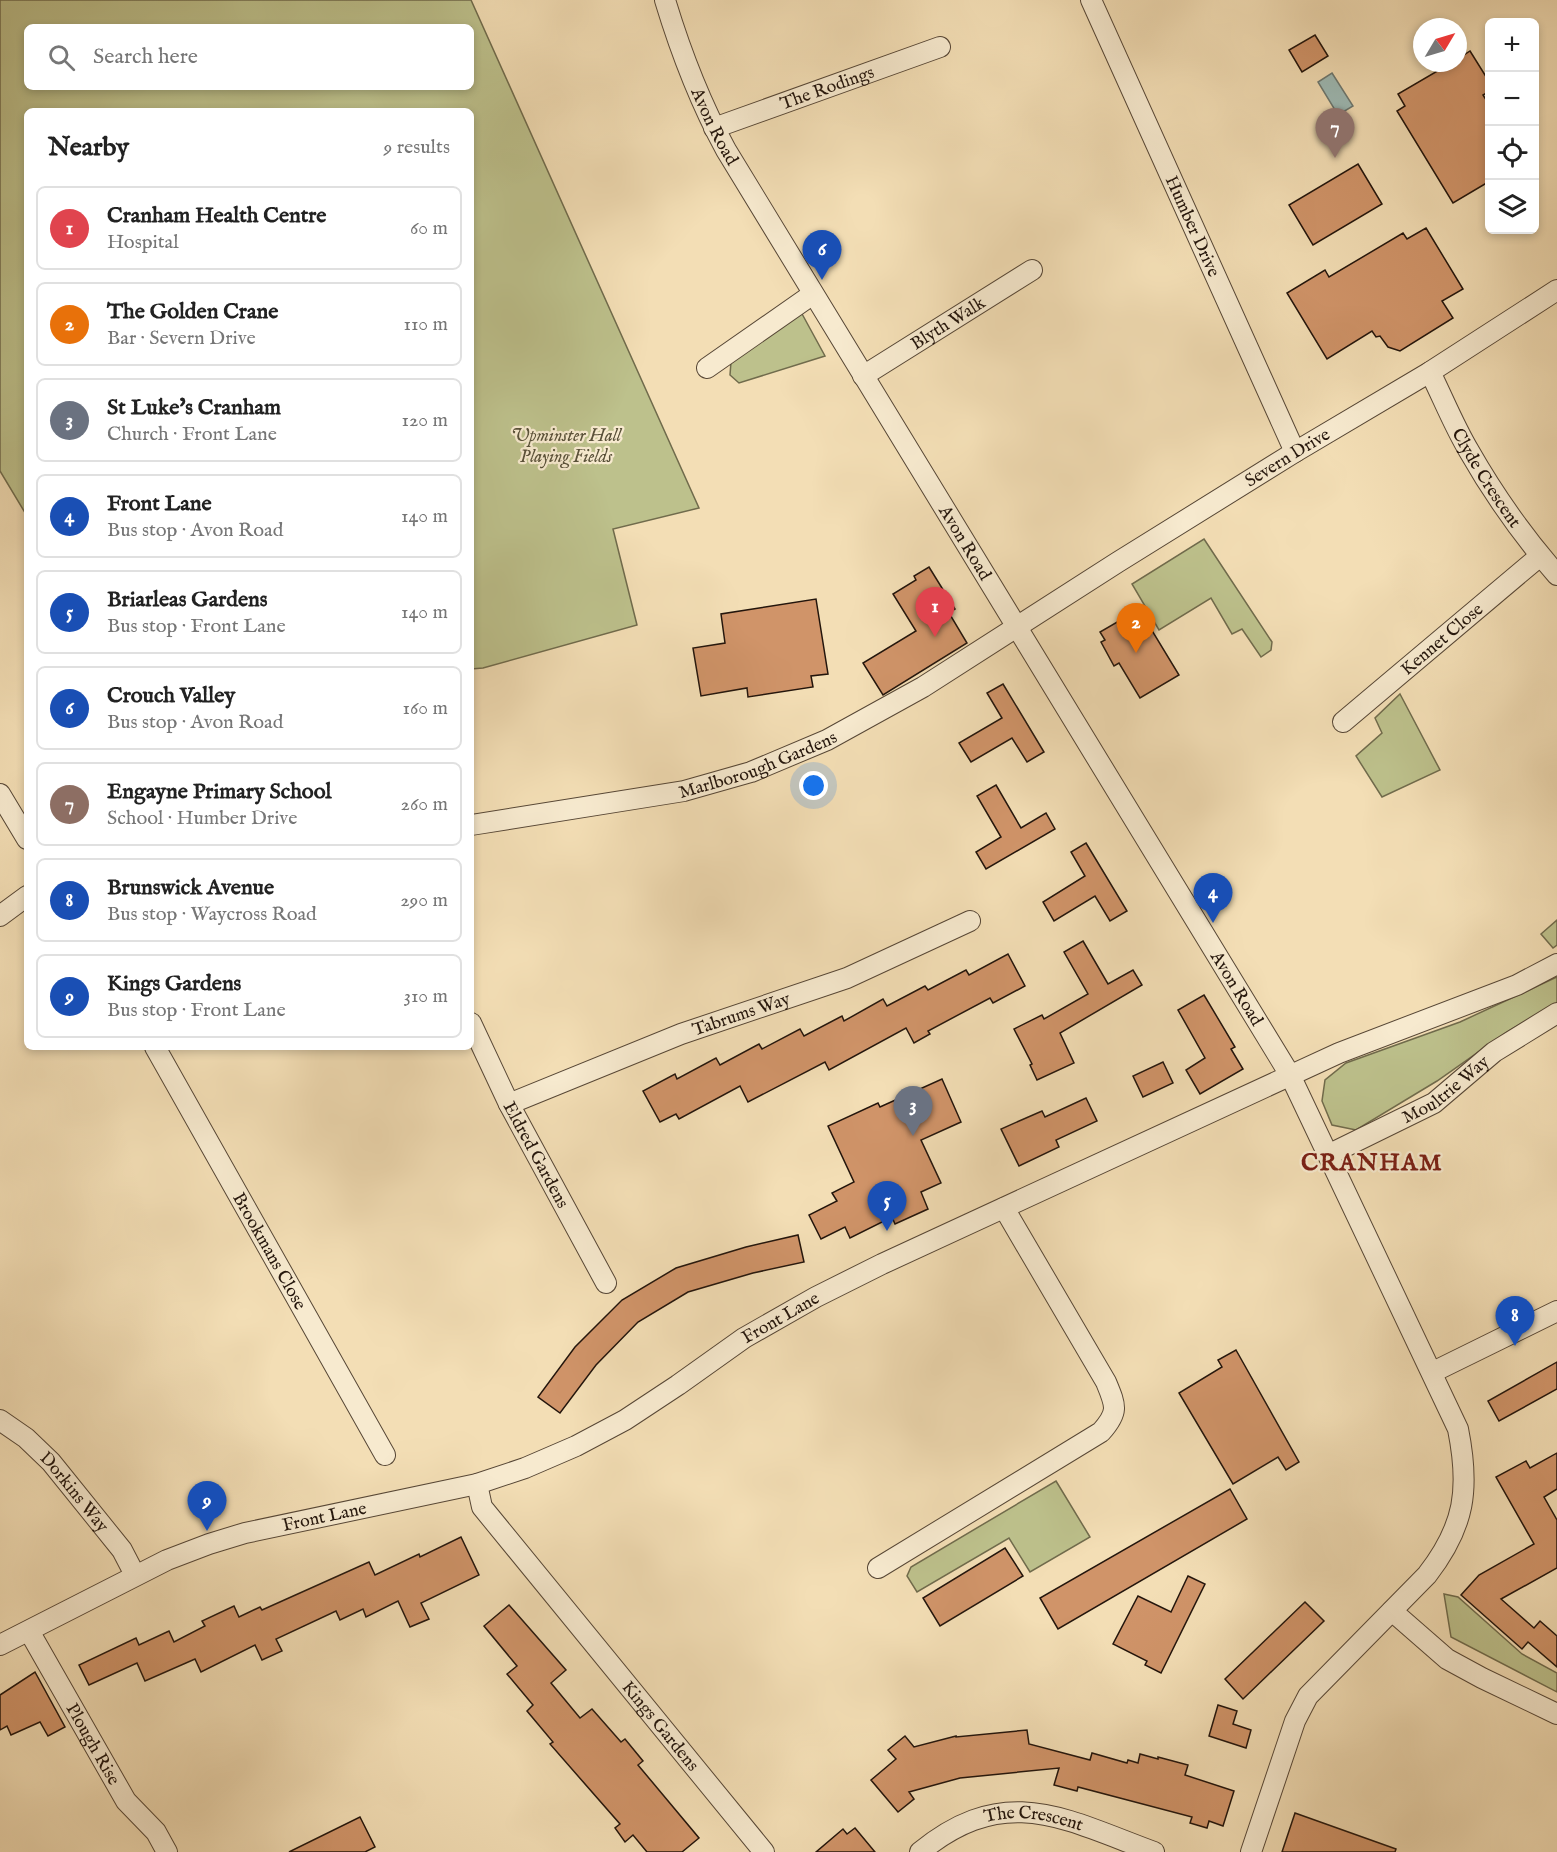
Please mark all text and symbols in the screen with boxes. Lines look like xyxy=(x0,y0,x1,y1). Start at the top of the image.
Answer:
north arrow xyxy=(1413,18,1467,72)
map controls xyxy=(1485,18,1539,234)
button: + xyxy=(1485,18,1539,72)
search box xyxy=(24,24,474,90)
icon: search xyxy=(45,41,78,74)
text: Search here xyxy=(93,43,198,71)
street label: The Rodings xyxy=(777,62,878,116)
button: − xyxy=(1485,72,1539,126)
street label: Avon Road xyxy=(684,84,743,170)
pin: 7 xyxy=(1316,108,1354,158)
button: locate xyxy=(1485,126,1539,180)
text: Nearby xyxy=(48,131,129,164)
text: 9 results xyxy=(384,135,450,160)
street label: Humber Drive xyxy=(1159,172,1225,281)
button: layers xyxy=(1485,180,1539,234)
text: Cranham Health Centre xyxy=(107,202,326,230)
text: 1 xyxy=(66,216,73,241)
text: 60 m xyxy=(410,216,448,241)
text: Hospital xyxy=(107,230,179,255)
pin: 6 xyxy=(802,230,842,280)
street label: Blyth Walk xyxy=(907,292,990,356)
text: The Golden Crane xyxy=(107,298,278,326)
text: 2 xyxy=(65,312,74,337)
text: 110 m xyxy=(404,312,448,337)
text: Bar · Severn Drive xyxy=(107,326,256,351)
text: St Luke's Cranham xyxy=(107,394,281,422)
text: 3 xyxy=(66,408,73,433)
text: 120 m xyxy=(402,408,448,433)
text: Church · Front Lane xyxy=(107,422,277,447)
street label: Severn Drive xyxy=(1241,424,1335,493)
park label: Upminster Hall Playing Fields xyxy=(511,425,623,469)
street label: Clyde Crescent xyxy=(1445,425,1525,533)
text: Front Lane xyxy=(107,490,212,518)
street label: Avon Road xyxy=(932,501,996,585)
text: 4 xyxy=(65,504,74,529)
text: 140 m xyxy=(401,504,448,529)
text: Bus stop · Avon Road xyxy=(107,518,283,543)
text: Briarleas Gardens xyxy=(107,586,268,614)
pin: 1 xyxy=(916,588,954,637)
street label: Kennet Close xyxy=(1397,599,1489,681)
text: 5 xyxy=(66,600,73,625)
text: 140 m xyxy=(401,600,448,625)
pin: 2 xyxy=(1116,604,1156,653)
text: Bus stop · Front Lane xyxy=(107,614,286,639)
text: Crouch Valley xyxy=(107,682,235,710)
text: 6 xyxy=(65,696,74,721)
text: 160 m xyxy=(402,696,448,721)
text: Bus stop · Avon Road xyxy=(107,710,283,735)
street label: Marlborough Gardens xyxy=(676,727,842,805)
your location xyxy=(799,771,828,800)
text: Engayne Primary School xyxy=(107,778,332,806)
text: 7 xyxy=(65,792,74,817)
text: 260 m xyxy=(401,792,448,817)
text: School · Humber Drive xyxy=(107,806,297,831)
text: Brunswick Avenue xyxy=(107,874,274,902)
pin: 4 xyxy=(1194,874,1232,923)
text: 8 xyxy=(66,888,73,913)
text: 290 m xyxy=(400,888,448,913)
text: Bus stop · Waycross Road xyxy=(107,902,317,927)
street label: Avon Road xyxy=(1204,947,1268,1031)
text: Kings Gardens xyxy=(107,970,241,998)
text: 9 xyxy=(65,984,74,1009)
text: 310 m xyxy=(404,984,448,1009)
street label: Tabrums Way xyxy=(690,988,793,1042)
text: Bus stop · Front Lane xyxy=(107,998,286,1023)
street label: Moultrie Way xyxy=(1399,1051,1495,1130)
pin: 3 xyxy=(894,1086,932,1136)
street label: Eldred Gardens xyxy=(497,1098,573,1213)
district label: CRANHAM xyxy=(1301,1148,1443,1179)
pin: 5 xyxy=(868,1182,906,1231)
street label: Brookmans Close xyxy=(226,1189,311,1314)
street label: Front Lane xyxy=(738,1287,824,1350)
pin: 8 xyxy=(1496,1296,1534,1346)
street label: Dorkins Way xyxy=(34,1447,113,1538)
pin: 9 xyxy=(188,1482,226,1531)
street label: Front Lane xyxy=(280,1498,369,1538)
street label: Kings Gardens xyxy=(616,1677,703,1777)
street label: Plough Rise xyxy=(60,1700,125,1790)
street label: The Crescent xyxy=(982,1802,1086,1837)

